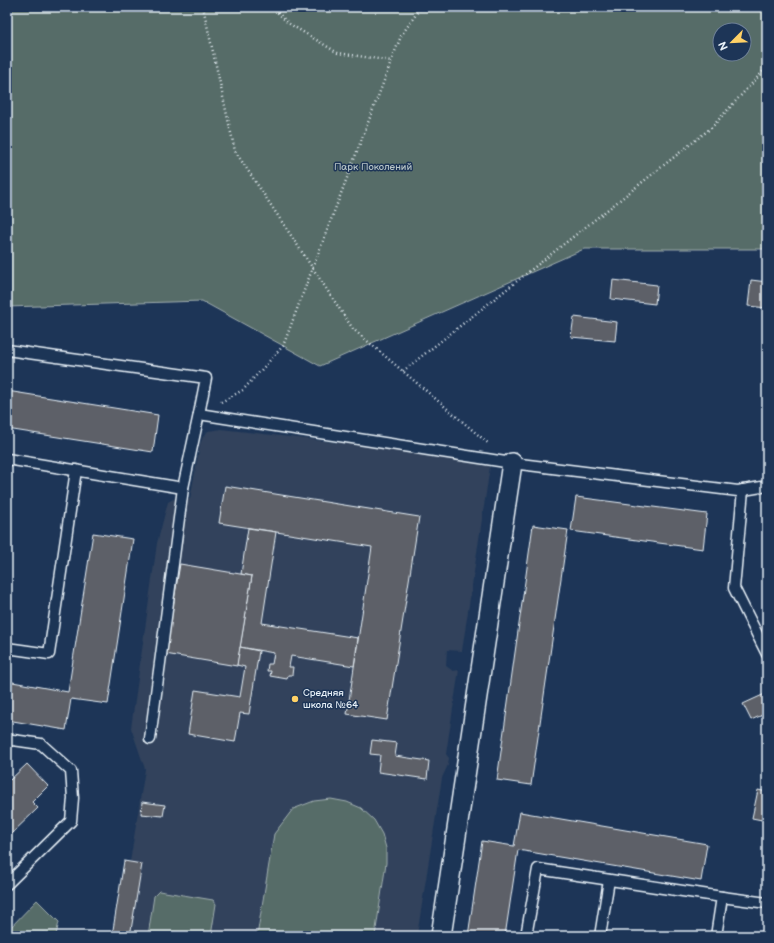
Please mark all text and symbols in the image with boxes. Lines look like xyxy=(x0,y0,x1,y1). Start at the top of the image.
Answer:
north arrow xyxy=(712,22,752,62)
text: N xyxy=(716,39,731,52)
park label: Парк Поколений xyxy=(334,161,412,173)
place label: Средняя школа №64 xyxy=(303,687,358,711)
marker: Средняя школа №64 xyxy=(290,694,300,704)

